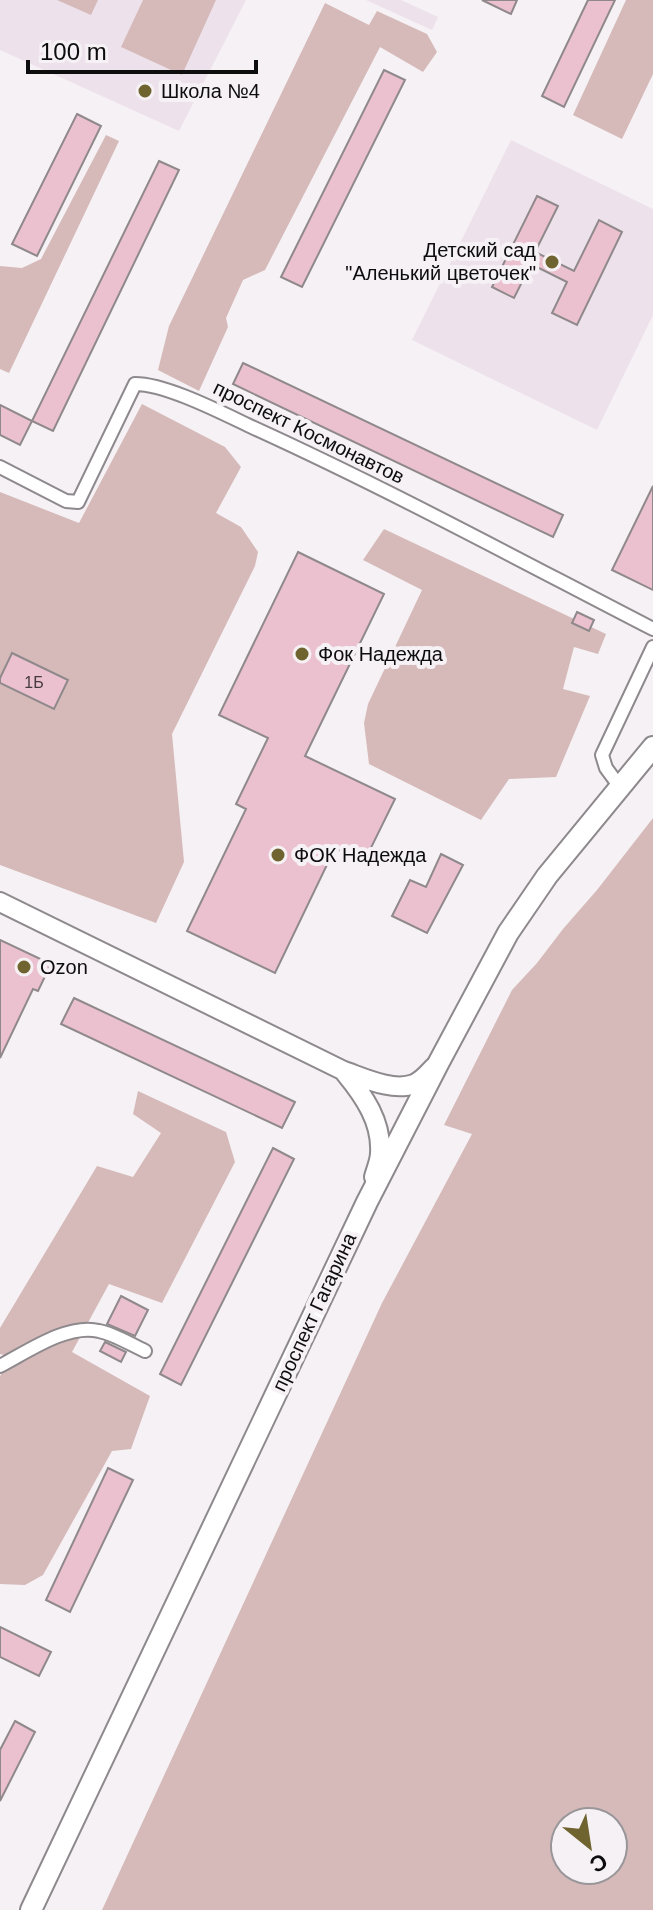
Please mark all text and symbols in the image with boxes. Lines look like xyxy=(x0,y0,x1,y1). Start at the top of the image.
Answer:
scale bar xyxy=(28,24,256,74)
text: 100 m xyxy=(40,38,107,65)
place label: Школа №4 xyxy=(161,80,260,102)
marker: Школа №4 xyxy=(136,82,154,100)
place label: Детский сад "Аленький цветочек" xyxy=(345,239,536,284)
marker: Детский сад "Аленький цветочек" xyxy=(543,253,561,271)
street label: проспект Космонавтов xyxy=(210,376,408,488)
place label: Фок Надежда xyxy=(318,643,444,665)
marker: Фок Надежда xyxy=(293,645,311,663)
house number: 1Б xyxy=(24,674,44,691)
place label: ФОК Надежда xyxy=(294,844,427,866)
marker: ФОК Надежда xyxy=(269,846,287,864)
place label: Ozon xyxy=(40,956,88,978)
marker: Ozon xyxy=(15,958,33,976)
street label: проспект Гагарина xyxy=(268,1229,361,1395)
north arrow xyxy=(549,1806,629,1886)
text: С xyxy=(586,1848,612,1878)

